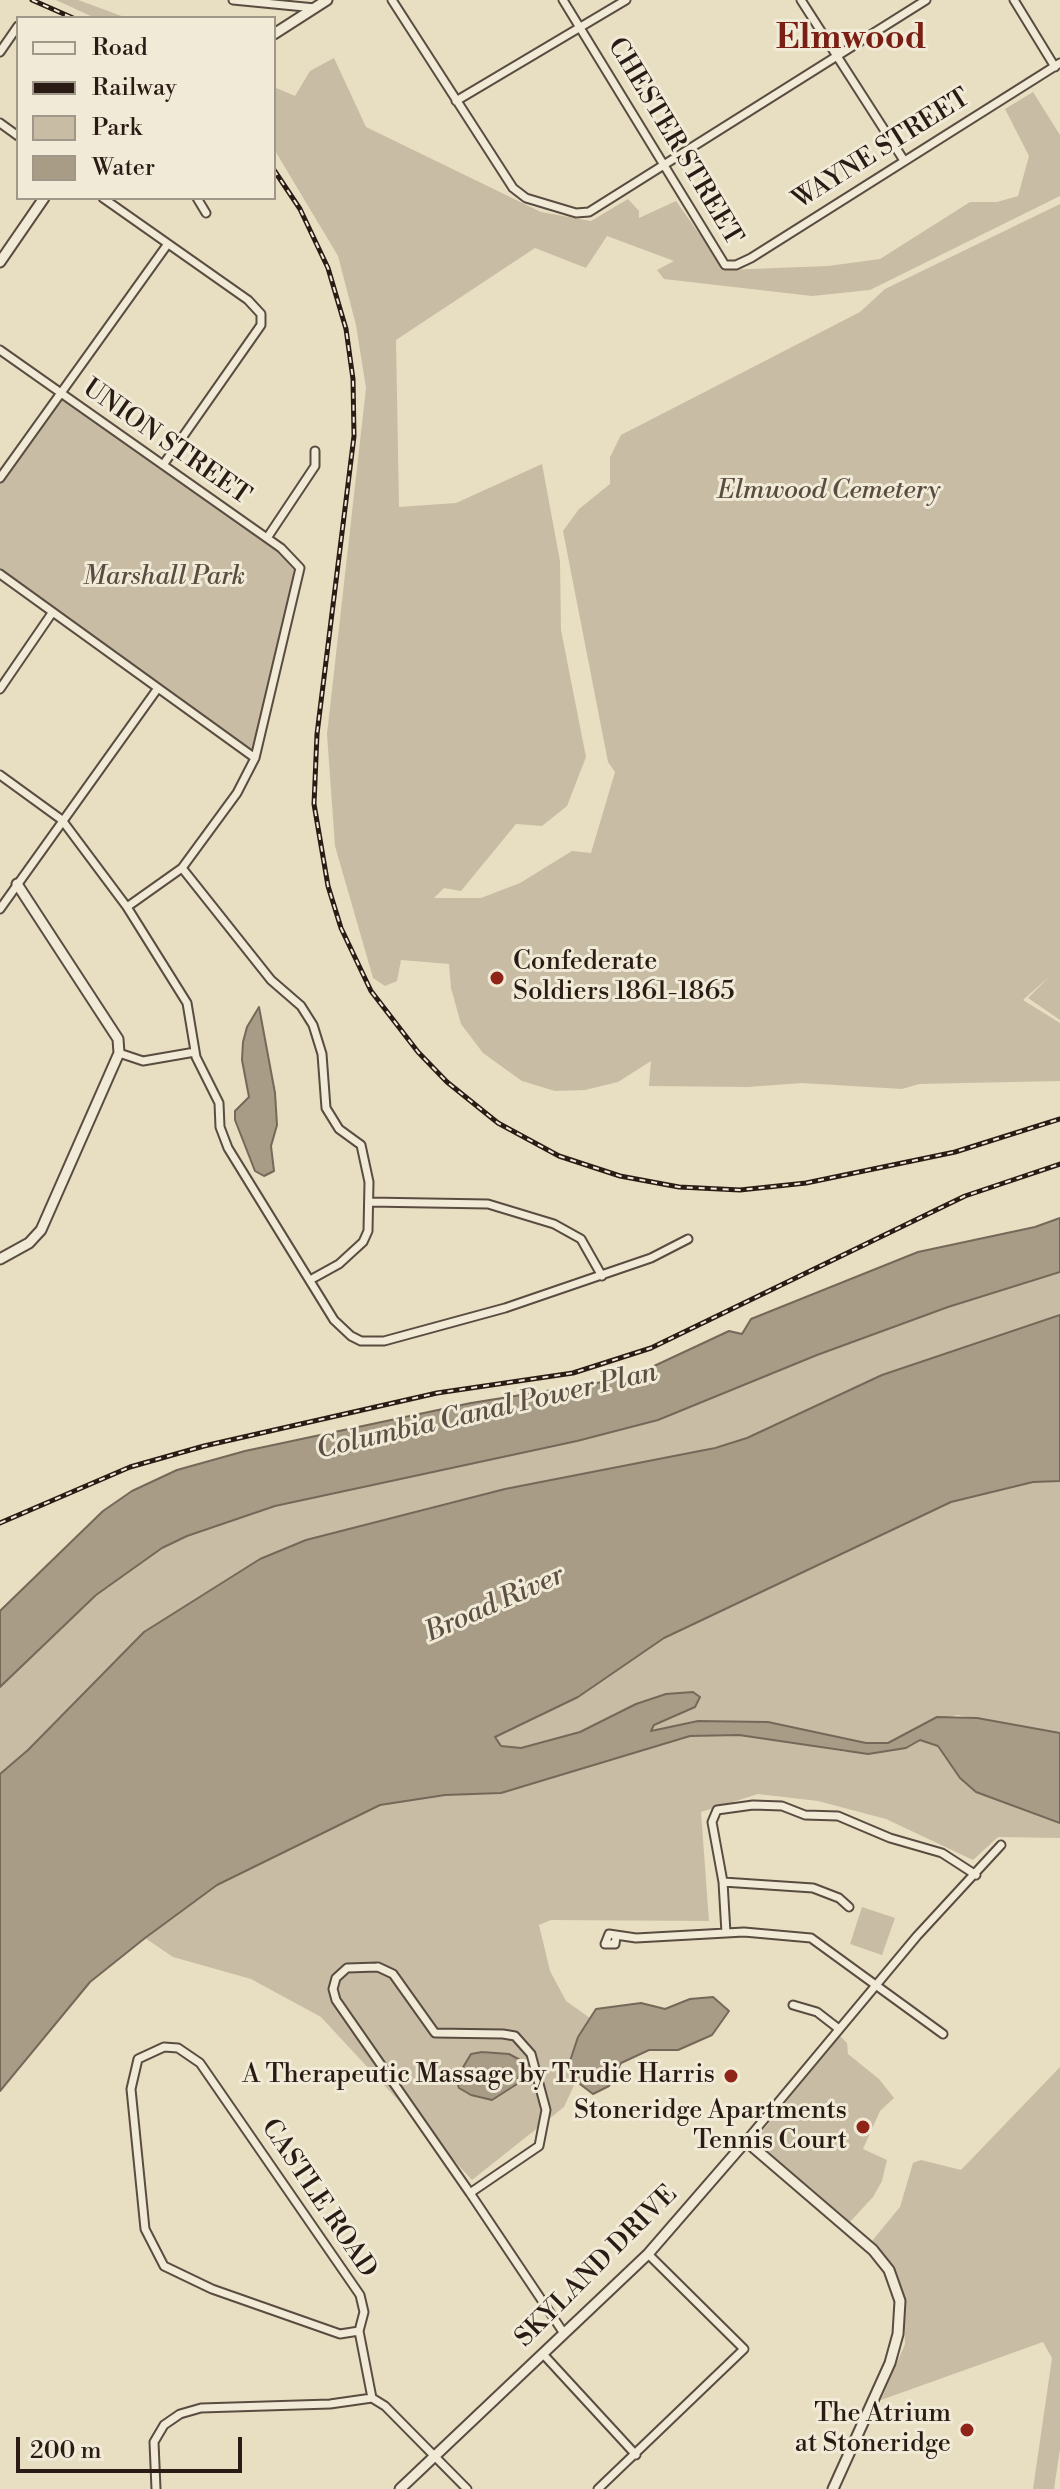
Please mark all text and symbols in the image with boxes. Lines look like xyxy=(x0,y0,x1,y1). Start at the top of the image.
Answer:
legend xyxy=(16,16,276,200)
district label: Elmwood xyxy=(776,20,926,60)
text: Road xyxy=(92,33,148,63)
street label: CHESTER STREET xyxy=(600,33,748,251)
text: Railway xyxy=(92,73,177,103)
street label: WAYNE STREET xyxy=(788,83,976,217)
text: Park xyxy=(92,113,142,143)
text: Water xyxy=(92,153,155,183)
street label: UNION STREET xyxy=(76,373,256,513)
park label: Elmwood Cemetery xyxy=(718,476,940,508)
park label: Marshall Park xyxy=(83,562,245,594)
place label: Confederate Soldiers 1861-1865 xyxy=(513,947,735,1008)
marker: Confederate Soldiers 1861-1865 xyxy=(488,969,506,987)
water label: Columbia Canal Power Plan xyxy=(314,1356,660,1468)
water label: Broad River xyxy=(420,1559,570,1651)
place label: A Therapeutic Massage by Trudie Harris xyxy=(242,2060,715,2092)
marker: A Therapeutic Massage by Trudie Harris xyxy=(722,2067,740,2085)
place label: Stoneridge Apartments Tennis Court xyxy=(574,2096,847,2158)
street label: CASTLE ROAD xyxy=(253,2114,383,2284)
marker: Stoneridge Apartments Tennis Court xyxy=(854,2118,872,2136)
street label: SKYLAND DRIVE xyxy=(509,2179,685,2355)
place label: The Atrium at Stoneridge xyxy=(795,2399,951,2460)
scale bar xyxy=(20,2421,246,2471)
marker: The Atrium at Stoneridge xyxy=(958,2421,976,2439)
text: 200 m xyxy=(30,2436,101,2466)

